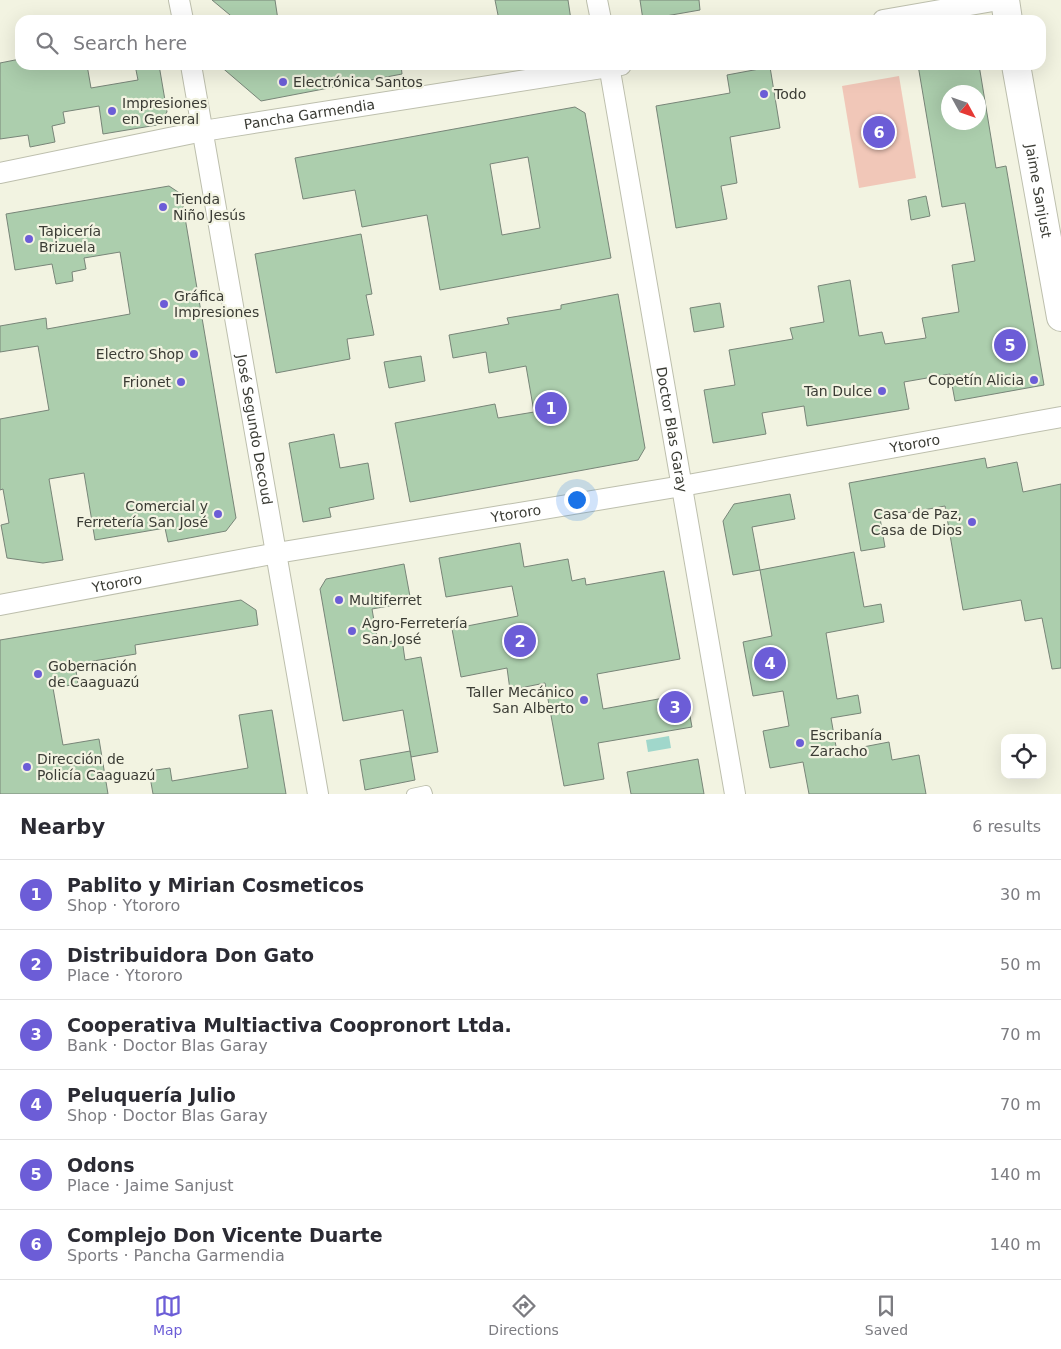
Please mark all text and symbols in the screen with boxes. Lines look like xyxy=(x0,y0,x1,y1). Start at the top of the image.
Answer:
search box xyxy=(15,15,1046,70)
icon: search xyxy=(33,29,61,57)
text: Search here xyxy=(73,32,187,54)
place label: Electrónica Santos xyxy=(293,74,423,90)
marker: Electrónica Santos xyxy=(277,76,289,88)
north arrow xyxy=(941,85,986,130)
place label: Todo xyxy=(773,86,806,102)
marker: Todo xyxy=(758,88,770,100)
place label: Impresiones en General xyxy=(122,95,207,127)
street label: Pancha Garmendia xyxy=(243,96,376,132)
marker: Impresiones en General xyxy=(106,105,118,117)
pin: 6 xyxy=(863,113,895,151)
street label: Jaime Sanjust xyxy=(1022,142,1055,240)
place label: Tienda Niño Jesús xyxy=(172,191,245,223)
marker: Tienda Niño Jesús xyxy=(157,201,169,213)
place label: Tapicería Brizuela xyxy=(38,223,101,255)
marker: Tapicería Brizuela xyxy=(23,233,35,245)
place label: Gráfica Impresiones xyxy=(174,288,259,320)
marker: Gráfica Impresiones xyxy=(158,298,170,310)
pin: 5 xyxy=(994,326,1026,364)
place label: Electro Shop xyxy=(96,346,184,362)
marker: Electro Shop xyxy=(188,348,200,360)
street label: José Segundo Decoud xyxy=(233,352,275,506)
street label: Doctor Blas Garay xyxy=(653,366,691,494)
place label: Copetín Alicia xyxy=(928,372,1024,388)
place label: Frionet xyxy=(123,374,171,390)
marker: Copetín Alicia xyxy=(1028,374,1040,386)
marker: Frionet xyxy=(175,376,187,388)
place label: Tan Dulce xyxy=(803,383,872,399)
marker: Tan Dulce xyxy=(876,385,888,397)
pin: 1 xyxy=(535,389,567,427)
street label: Ytororo xyxy=(887,431,941,456)
your location xyxy=(564,487,590,513)
place label: Comercial y Ferretería San José xyxy=(76,498,208,530)
street label: Ytororo xyxy=(489,501,542,526)
place label: Casa de Paz, Casa de Dios xyxy=(871,506,962,538)
marker: Comercial y Ferretería San José xyxy=(212,508,224,520)
marker: Casa de Paz, Casa de Dios xyxy=(966,516,978,528)
street label: Ytororo xyxy=(90,571,143,596)
place label: Multiferret xyxy=(349,592,422,608)
marker: Multiferret xyxy=(333,594,345,606)
place label: Agro-Ferretería San José xyxy=(362,615,468,647)
pin: 2 xyxy=(504,622,536,660)
marker: Agro-Ferretería San José xyxy=(346,625,358,637)
pin: 4 xyxy=(754,644,786,682)
place label: Gobernación de Caaguazú xyxy=(48,658,139,690)
marker: Gobernación de Caaguazú xyxy=(32,668,44,680)
place label: Taller Mecánico San Alberto xyxy=(466,684,574,716)
pin: 3 xyxy=(659,688,691,726)
marker: Taller Mecánico San Alberto xyxy=(578,694,590,706)
place label: Escribanía Zaracho xyxy=(810,727,882,759)
map controls xyxy=(1001,734,1046,779)
button: locate xyxy=(1001,734,1046,779)
marker: Escribanía Zaracho xyxy=(794,737,806,749)
place label: Dirección de Policía Caaguazú xyxy=(37,751,155,783)
marker: Dirección de Policía Caaguazú xyxy=(21,761,33,773)
text: Nearby xyxy=(20,815,105,839)
text: 6 results xyxy=(972,817,1041,836)
text: Pablito y Mirian Cosmeticos xyxy=(67,874,364,896)
text: 1 xyxy=(30,885,42,904)
text: 30 m xyxy=(1000,885,1041,904)
text: Shop · Ytororo xyxy=(67,896,180,915)
text: Distribuidora Don Gato xyxy=(67,944,314,966)
text: 2 xyxy=(30,955,42,974)
text: 50 m xyxy=(1000,955,1041,974)
text: Place · Ytororo xyxy=(67,966,183,985)
text: Cooperativa Multiactiva Coopronort Ltda. xyxy=(67,1014,512,1036)
text: 3 xyxy=(30,1025,42,1044)
text: 70 m xyxy=(1000,1025,1041,1044)
text: Bank · Doctor Blas Garay xyxy=(67,1036,268,1055)
text: Peluquería Julio xyxy=(67,1084,236,1106)
text: 4 xyxy=(30,1095,42,1114)
text: 70 m xyxy=(1000,1095,1041,1114)
text: Shop · Doctor Blas Garay xyxy=(67,1106,268,1125)
text: Odons xyxy=(67,1154,135,1176)
text: 5 xyxy=(30,1165,42,1184)
text: 140 m xyxy=(990,1165,1041,1184)
text: Place · Jaime Sanjust xyxy=(67,1176,234,1195)
text: Complejo Don Vicente Duarte xyxy=(67,1224,383,1246)
text: 6 xyxy=(30,1235,42,1254)
text: 140 m xyxy=(990,1235,1041,1254)
text: Sports · Pancha Garmendia xyxy=(67,1246,285,1265)
tab: Map xyxy=(153,1292,182,1338)
tab: Directions xyxy=(488,1292,559,1338)
tab: Saved xyxy=(865,1292,908,1338)

